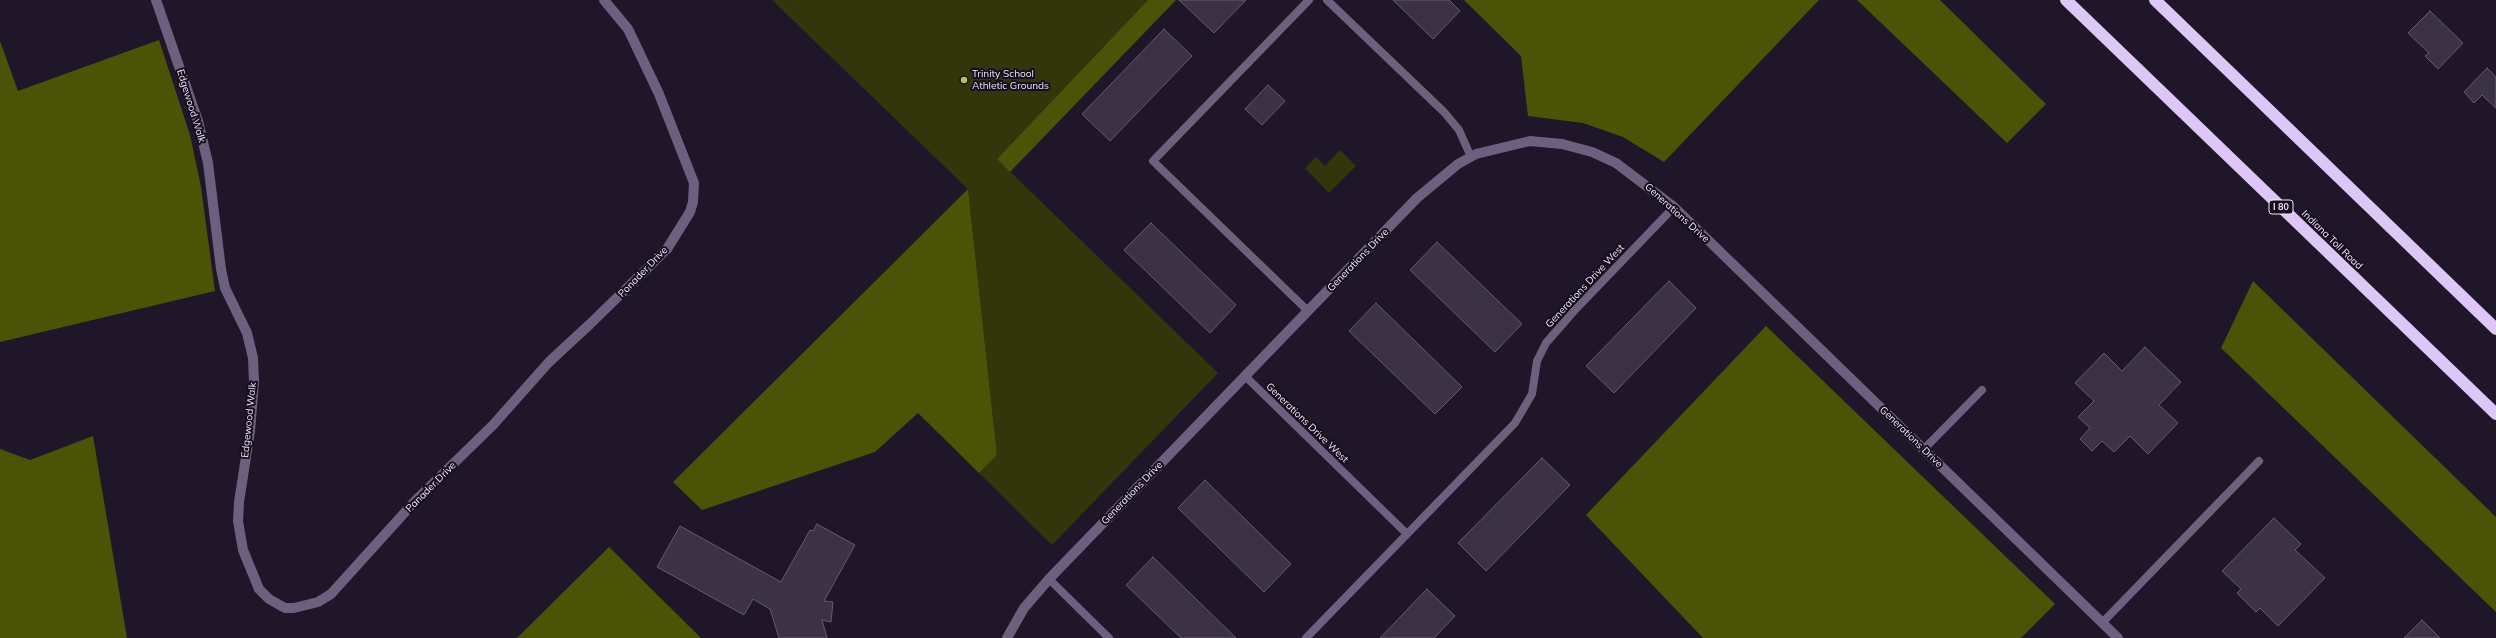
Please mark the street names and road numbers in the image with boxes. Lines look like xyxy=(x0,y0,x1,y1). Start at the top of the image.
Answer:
street label: Edgewood Walk xyxy=(174,68,208,144)
street label: Generations Drive xyxy=(1642,181,1712,245)
road number: I 80 xyxy=(2269,200,2293,214)
street label: Indiana Toll Road xyxy=(2299,208,2365,272)
street label: Generations Drive xyxy=(1325,226,1391,294)
street label: Generations Drive West xyxy=(1543,242,1627,330)
street label: Ponader Drive xyxy=(616,244,670,300)
street label: Generations Drive West xyxy=(1263,381,1351,465)
street label: Edgewood Walk xyxy=(239,382,259,458)
street label: Generations Drive xyxy=(1877,404,1945,470)
street label: Panader Drive xyxy=(403,459,459,515)
street label: Generations Drive xyxy=(1099,459,1165,527)

